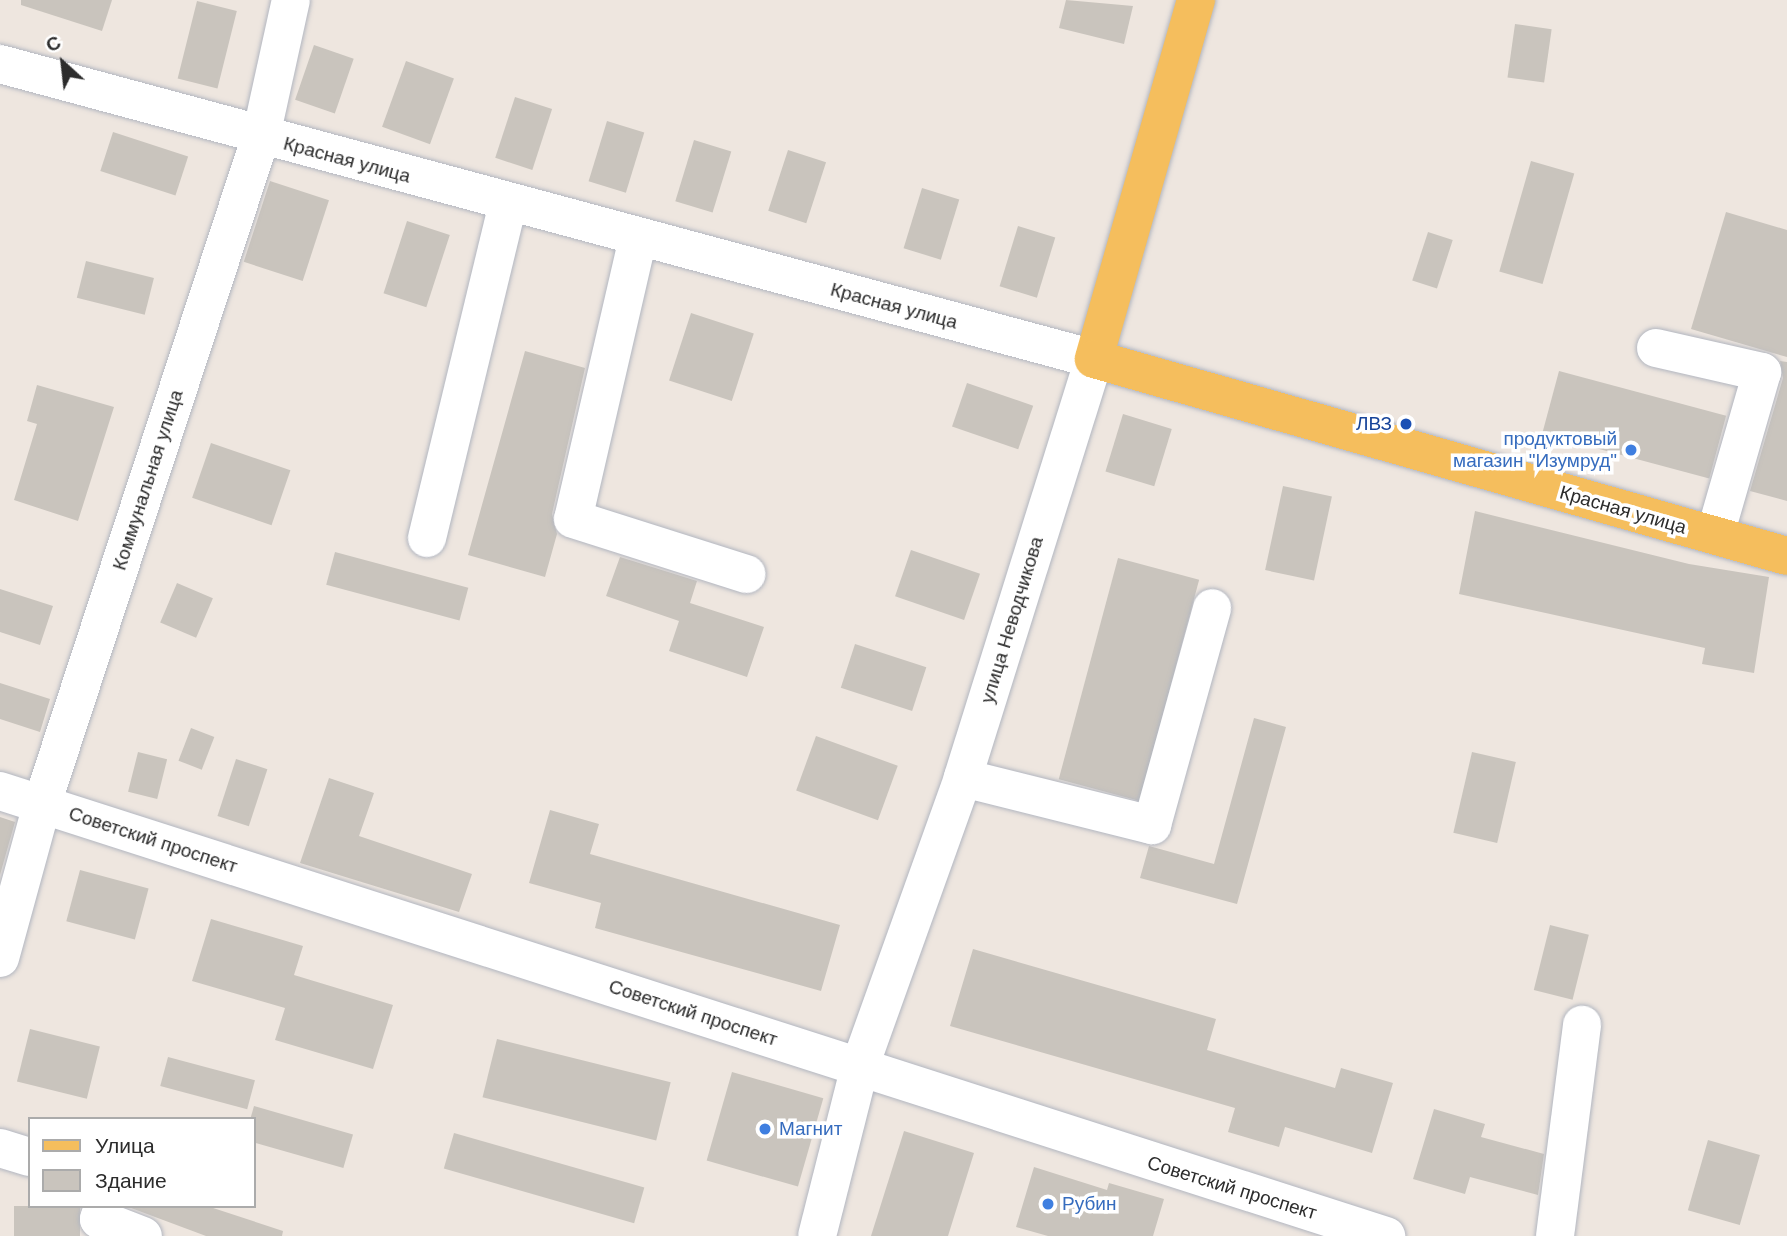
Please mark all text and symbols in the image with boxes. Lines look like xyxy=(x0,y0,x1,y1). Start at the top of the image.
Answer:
north arrow xyxy=(28,28,98,98)
text: С xyxy=(42,31,64,56)
street label: Красная улица xyxy=(281,132,413,188)
street label: Красная улица xyxy=(828,278,960,334)
street label: Коммунальная улица xyxy=(108,387,188,573)
place label: ЛВЗ xyxy=(1356,413,1392,435)
marker: ЛВЗ xyxy=(1398,416,1414,432)
place label: продуктовый магазин "Изумруд" xyxy=(1453,428,1617,472)
marker: продуктовый магазин "Изумруд" xyxy=(1623,442,1639,458)
street label: Красная улица xyxy=(1557,481,1689,539)
street label: улица Неводчикова xyxy=(976,534,1048,706)
street label: Советский проспект xyxy=(66,802,240,878)
street label: Советский проспект xyxy=(606,975,780,1051)
legend xyxy=(28,1117,256,1208)
place label: Магнит xyxy=(779,1118,842,1140)
marker: Магнит xyxy=(757,1121,773,1137)
text: Улица xyxy=(95,1134,155,1157)
street label: Советский проспект xyxy=(1145,1151,1319,1225)
text: Здание xyxy=(95,1169,167,1192)
place label: Рубин xyxy=(1062,1193,1116,1215)
marker: Рубин xyxy=(1040,1196,1056,1212)

